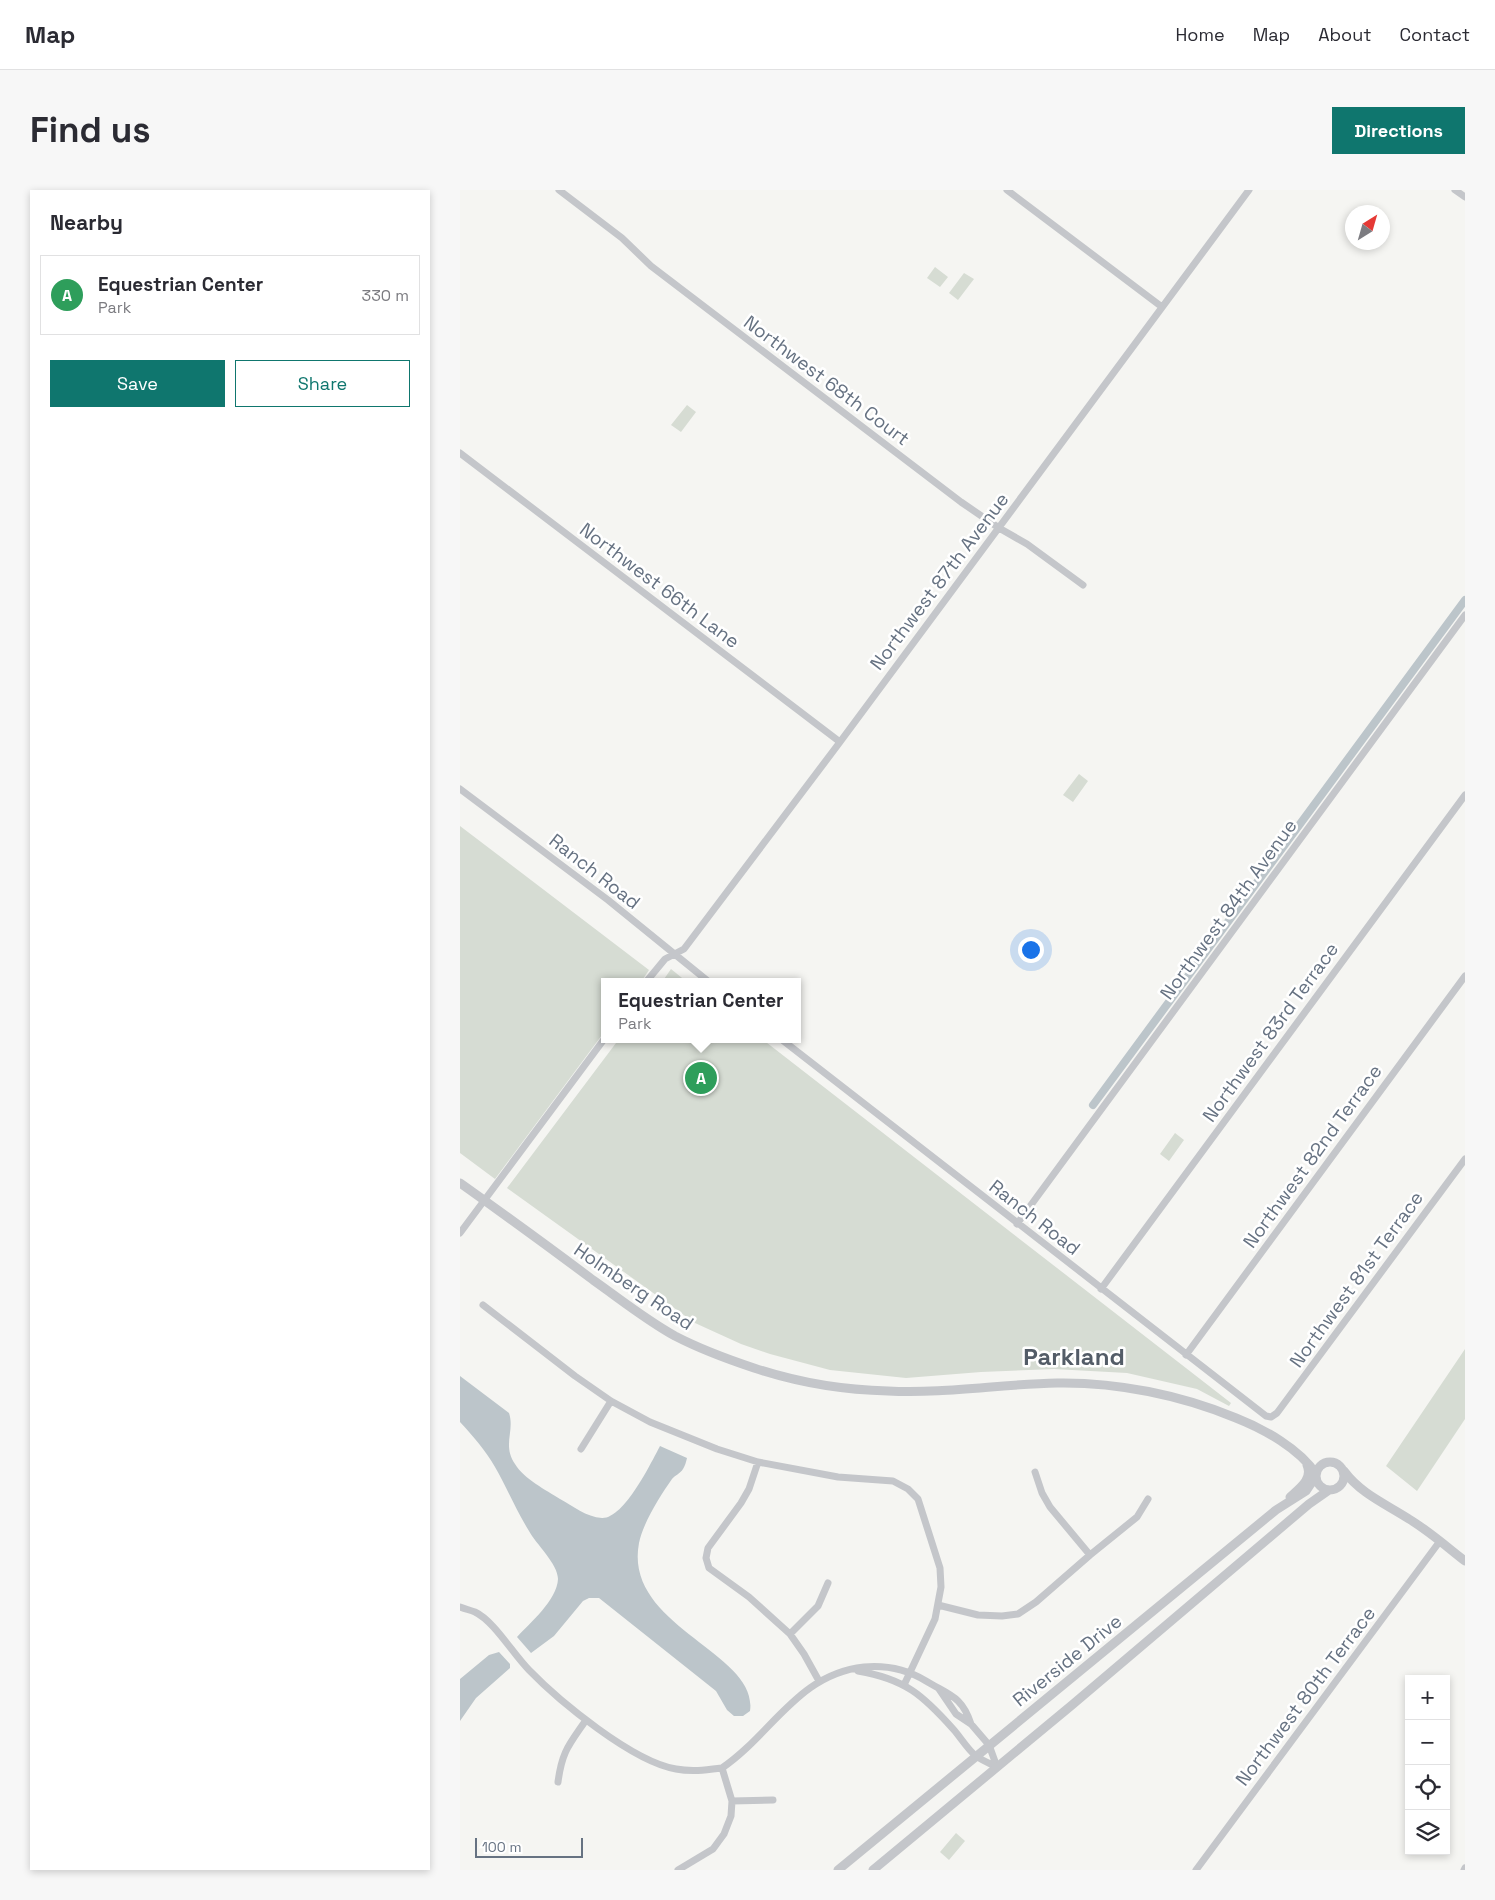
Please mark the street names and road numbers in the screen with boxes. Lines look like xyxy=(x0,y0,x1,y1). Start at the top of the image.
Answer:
street label: Northwest 68th Court xyxy=(739,310,915,451)
street label: Northwest 87th Avenue xyxy=(864,488,1014,675)
street label: Northwest 66th Lane xyxy=(575,517,745,654)
street label: Northwest 84th Avenue xyxy=(1154,814,1302,1005)
street label: Ranch Road xyxy=(544,828,645,915)
street label: Northwest 83rd Terrace xyxy=(1197,938,1344,1127)
street label: Northwest 82nd Terrace xyxy=(1237,1060,1387,1253)
street label: Ranch Road xyxy=(984,1174,1085,1261)
street label: Northwest 81st Terrace xyxy=(1284,1186,1429,1372)
street label: Holmberg Road xyxy=(569,1237,698,1336)
street label: Northwest 80th Terrace xyxy=(1230,1602,1381,1791)
street label: Riverside Drive xyxy=(1008,1609,1127,1712)

